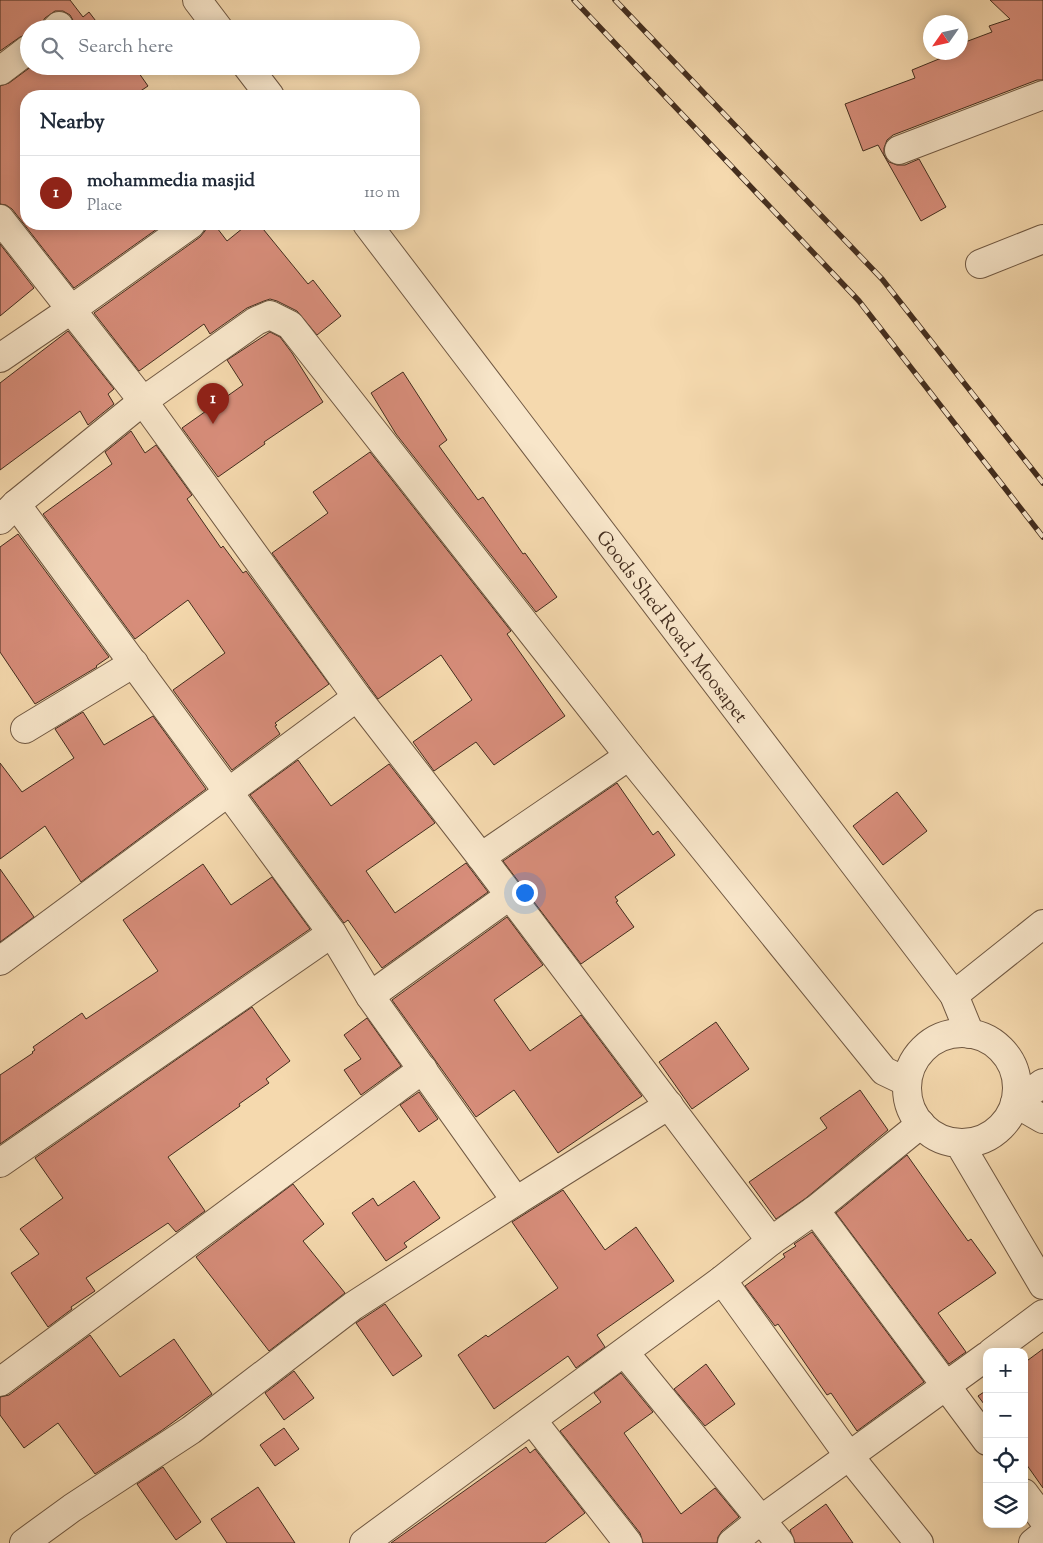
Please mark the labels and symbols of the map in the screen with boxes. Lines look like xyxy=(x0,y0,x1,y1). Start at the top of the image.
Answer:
north arrow xyxy=(923,15,968,60)
pin: 1 xyxy=(197,383,229,424)
street label: Goods Shed Road, Moosapet xyxy=(589,525,753,730)
your location xyxy=(512,880,538,906)

